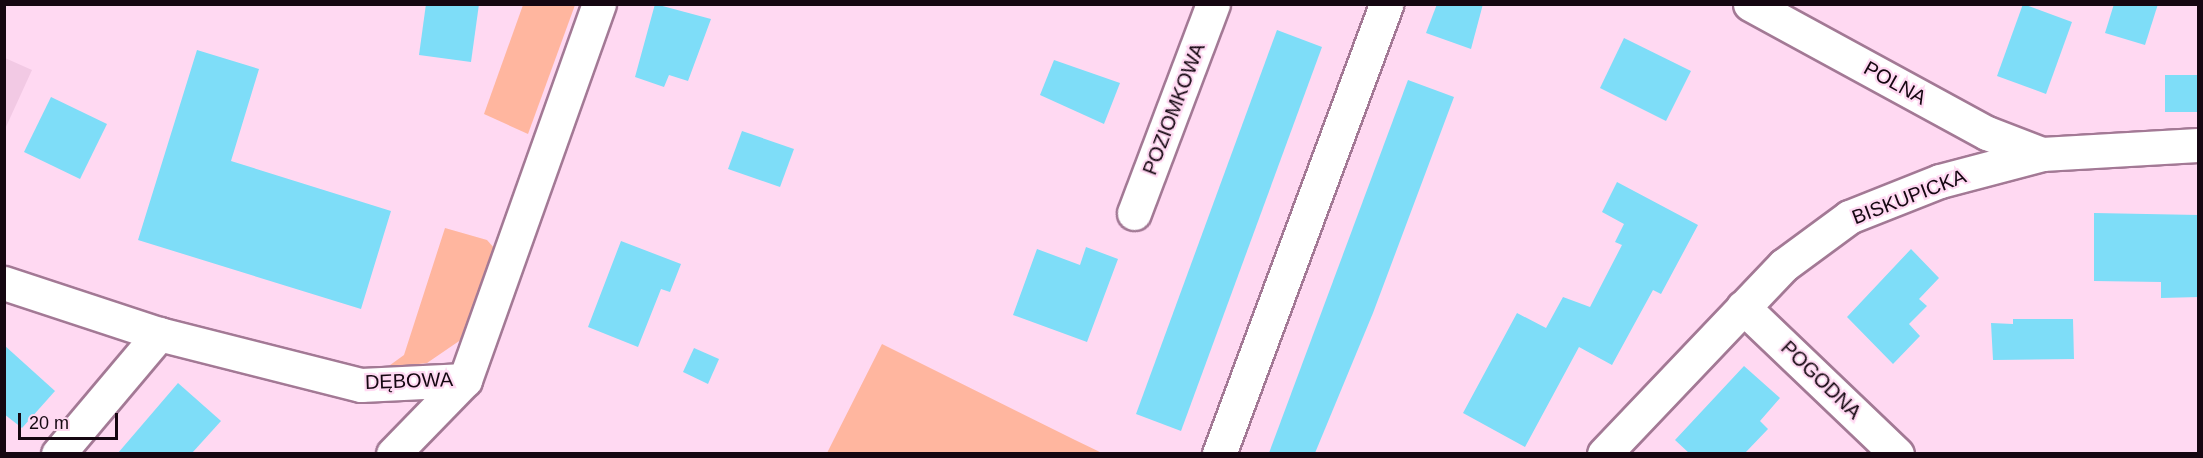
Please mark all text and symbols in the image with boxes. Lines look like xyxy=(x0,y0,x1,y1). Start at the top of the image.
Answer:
street label: POZIOMKOWA xyxy=(1138,40,1210,178)
street label: POLNA xyxy=(1860,56,1930,110)
street label: BISKUPICKA xyxy=(1849,164,1969,230)
street label: POGODNA xyxy=(1776,336,1866,424)
street label: DĘBOWA xyxy=(365,367,453,395)
scale bar xyxy=(21,401,122,439)
text: 20 m xyxy=(29,413,69,433)

